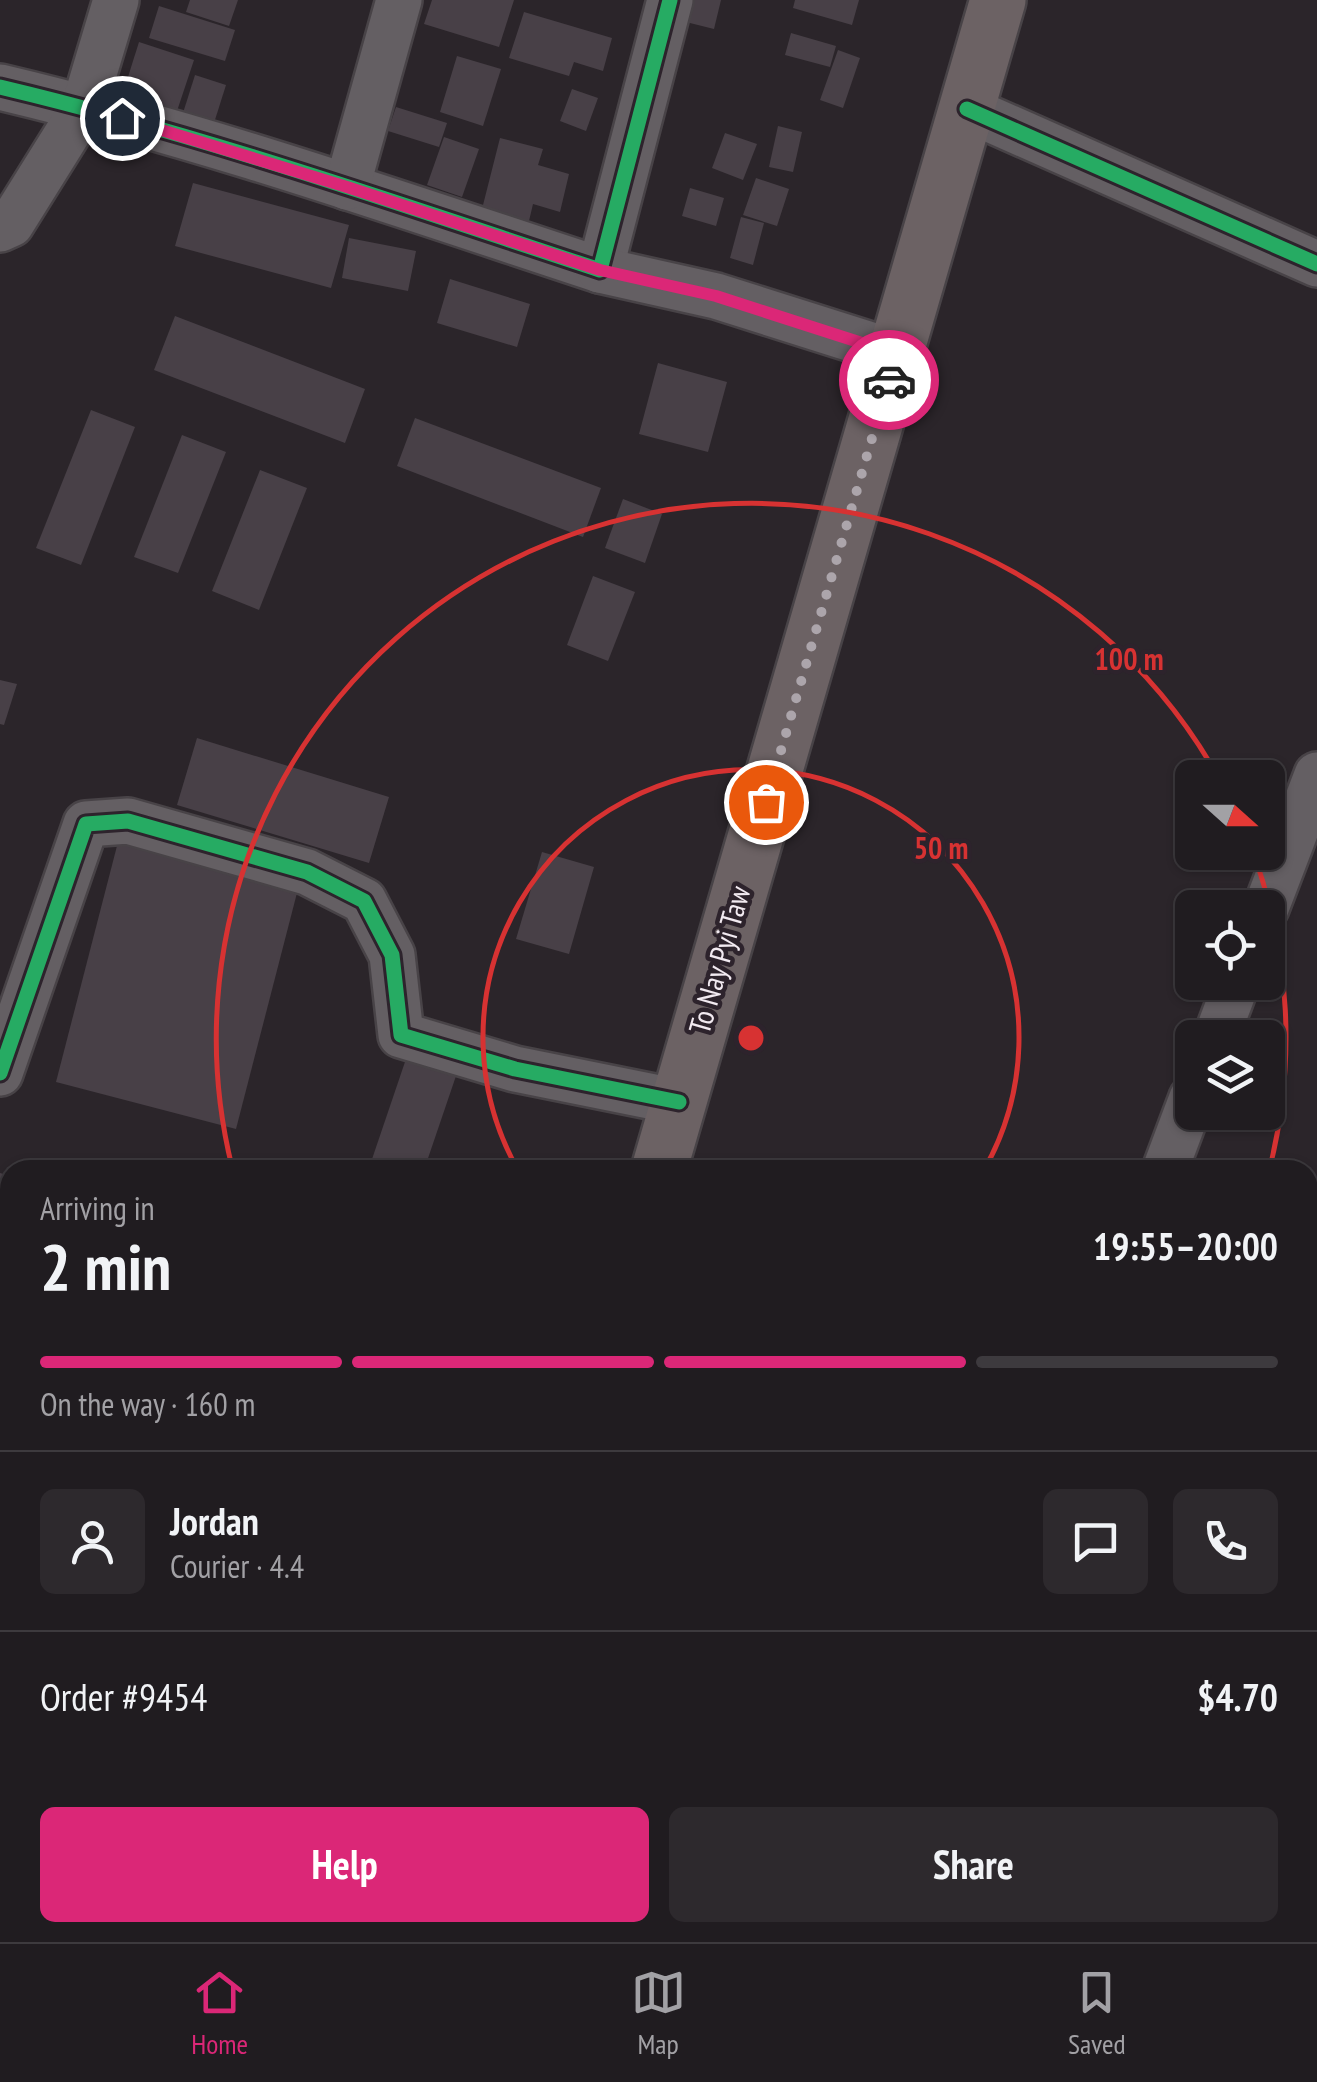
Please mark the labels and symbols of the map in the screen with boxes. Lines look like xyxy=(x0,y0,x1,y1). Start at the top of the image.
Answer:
pin xyxy=(80,76,165,161)
courier xyxy=(839,330,939,430)
text: 100 m xyxy=(1094,639,1164,678)
pin xyxy=(724,760,809,845)
north arrow xyxy=(1175,760,1285,870)
text: 50 m xyxy=(914,828,968,867)
street label: To Nay Pyi Taw xyxy=(679,881,758,1038)
centre of rings xyxy=(733,1020,769,1056)

